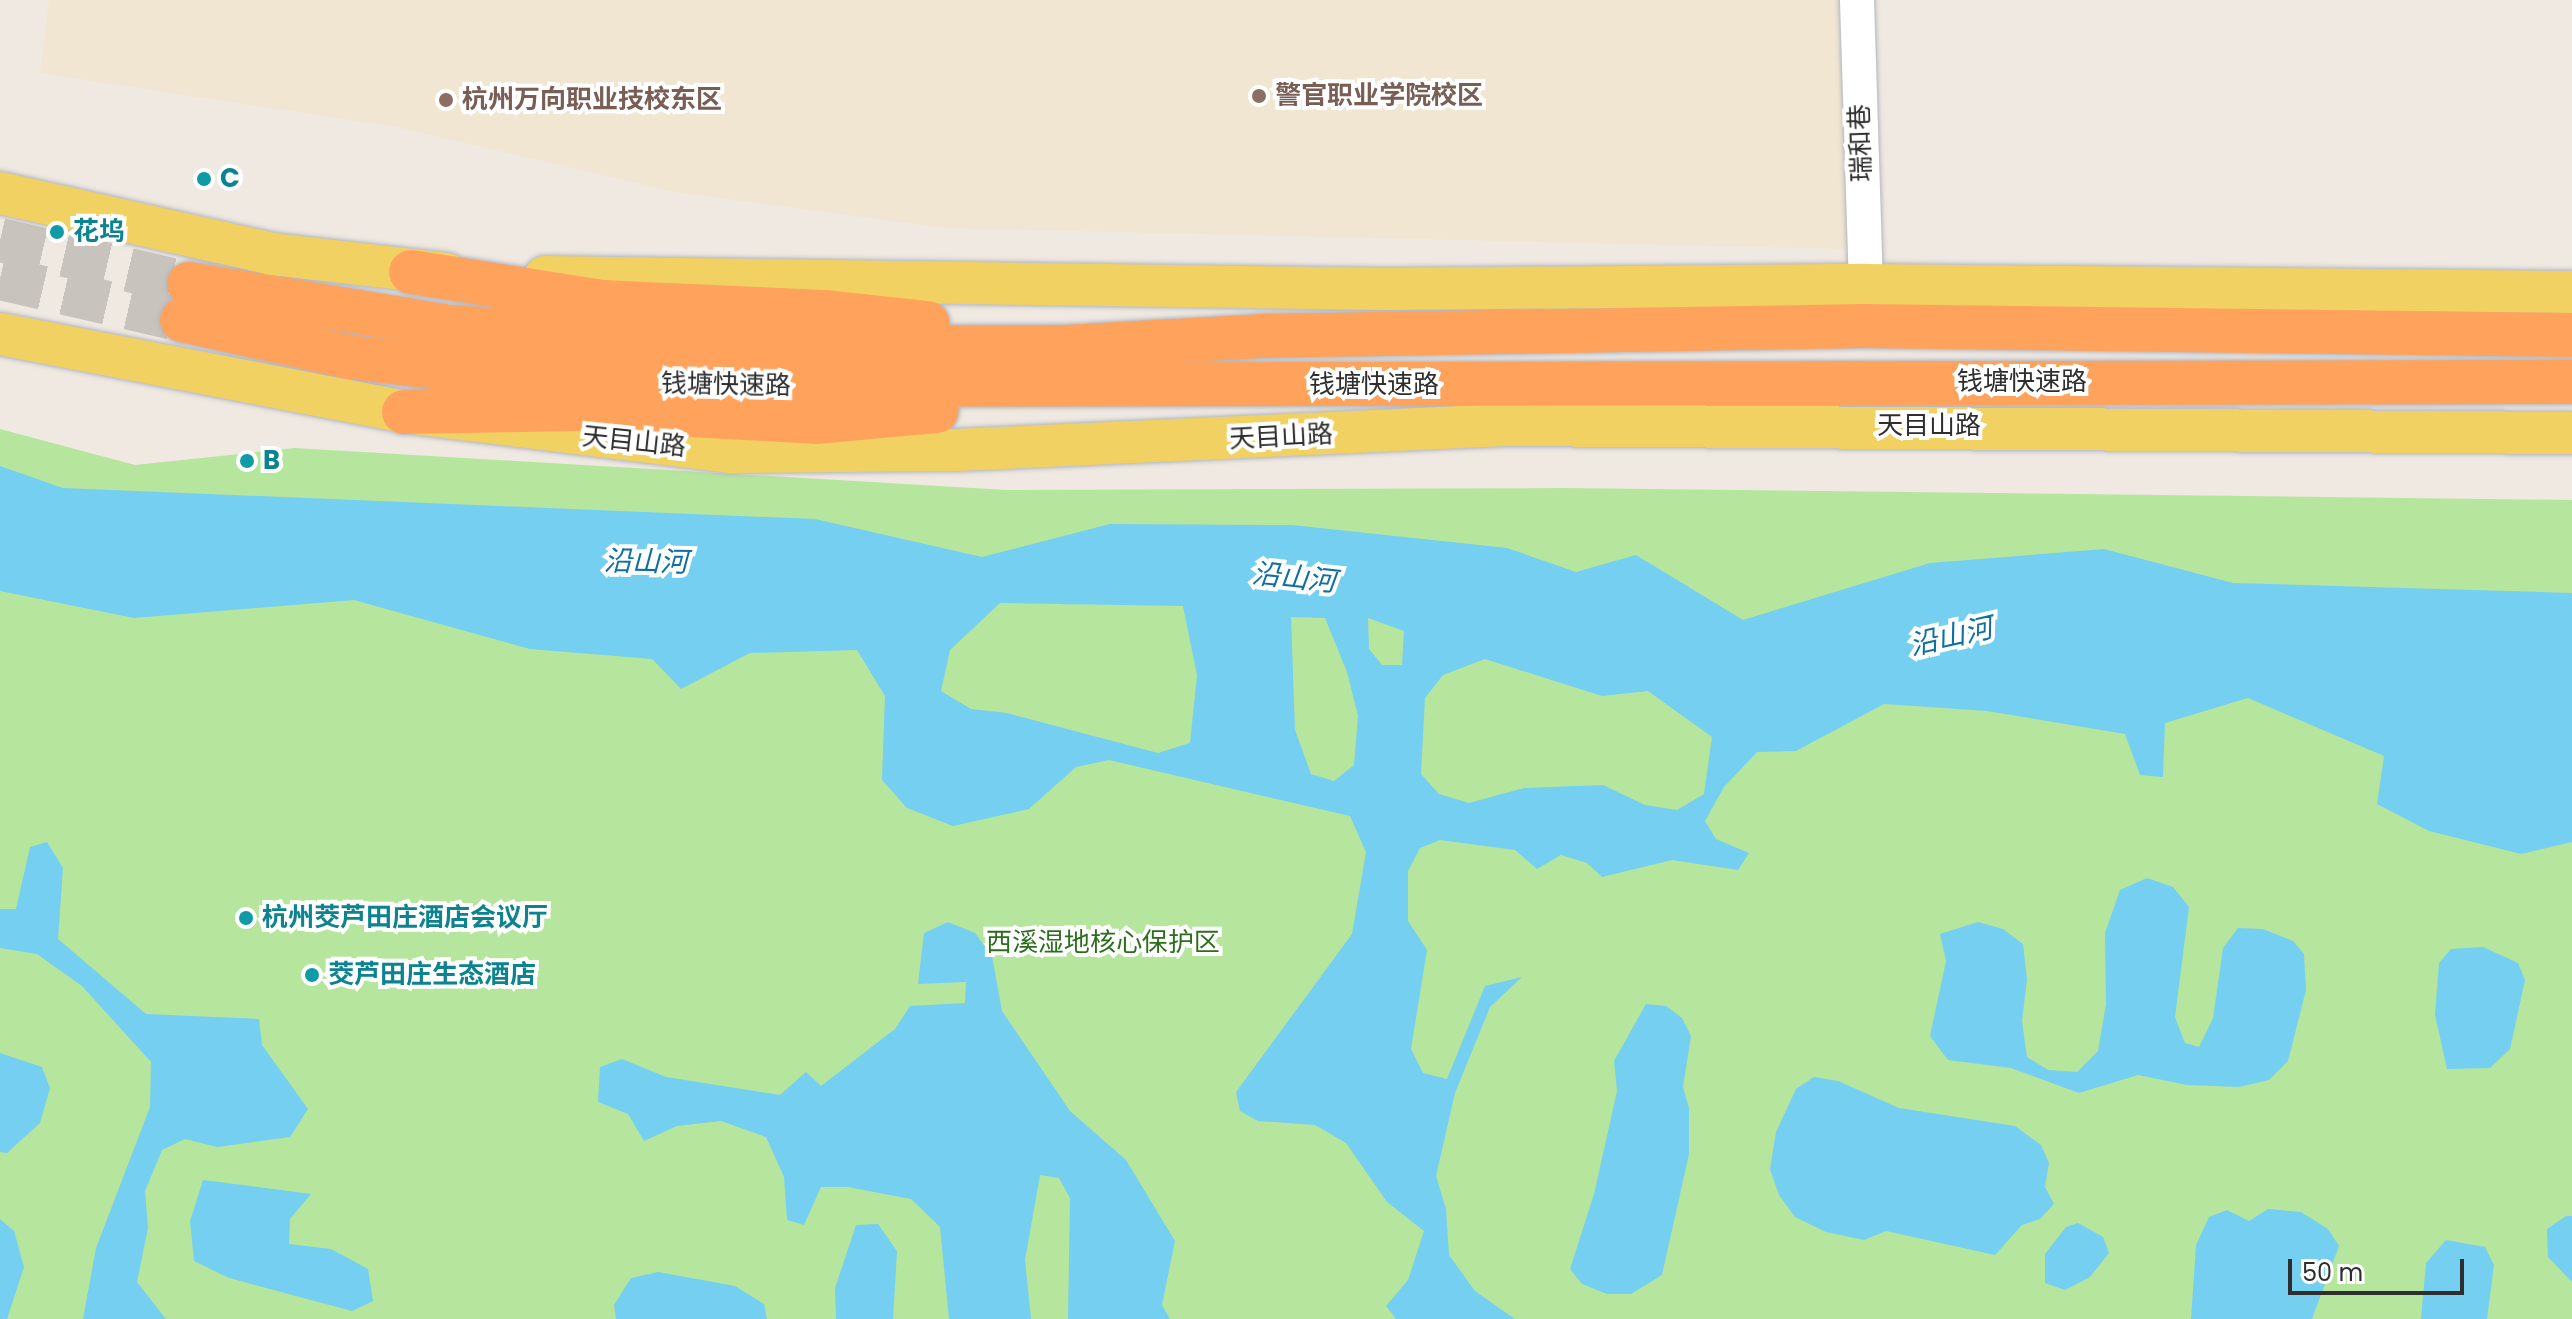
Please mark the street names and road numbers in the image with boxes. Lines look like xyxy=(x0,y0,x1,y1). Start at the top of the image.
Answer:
street label: 瑞和巷 xyxy=(1844,103,1878,183)
street label: 钱塘快速路 xyxy=(1957,366,2087,398)
street label: 钱塘快速路 xyxy=(661,368,791,402)
street label: 钱塘快速路 xyxy=(1309,369,1439,401)
street label: 天目山路 xyxy=(1877,410,1981,442)
street label: 天目山路 xyxy=(1228,419,1334,455)
street label: 天目山路 xyxy=(581,421,687,463)

